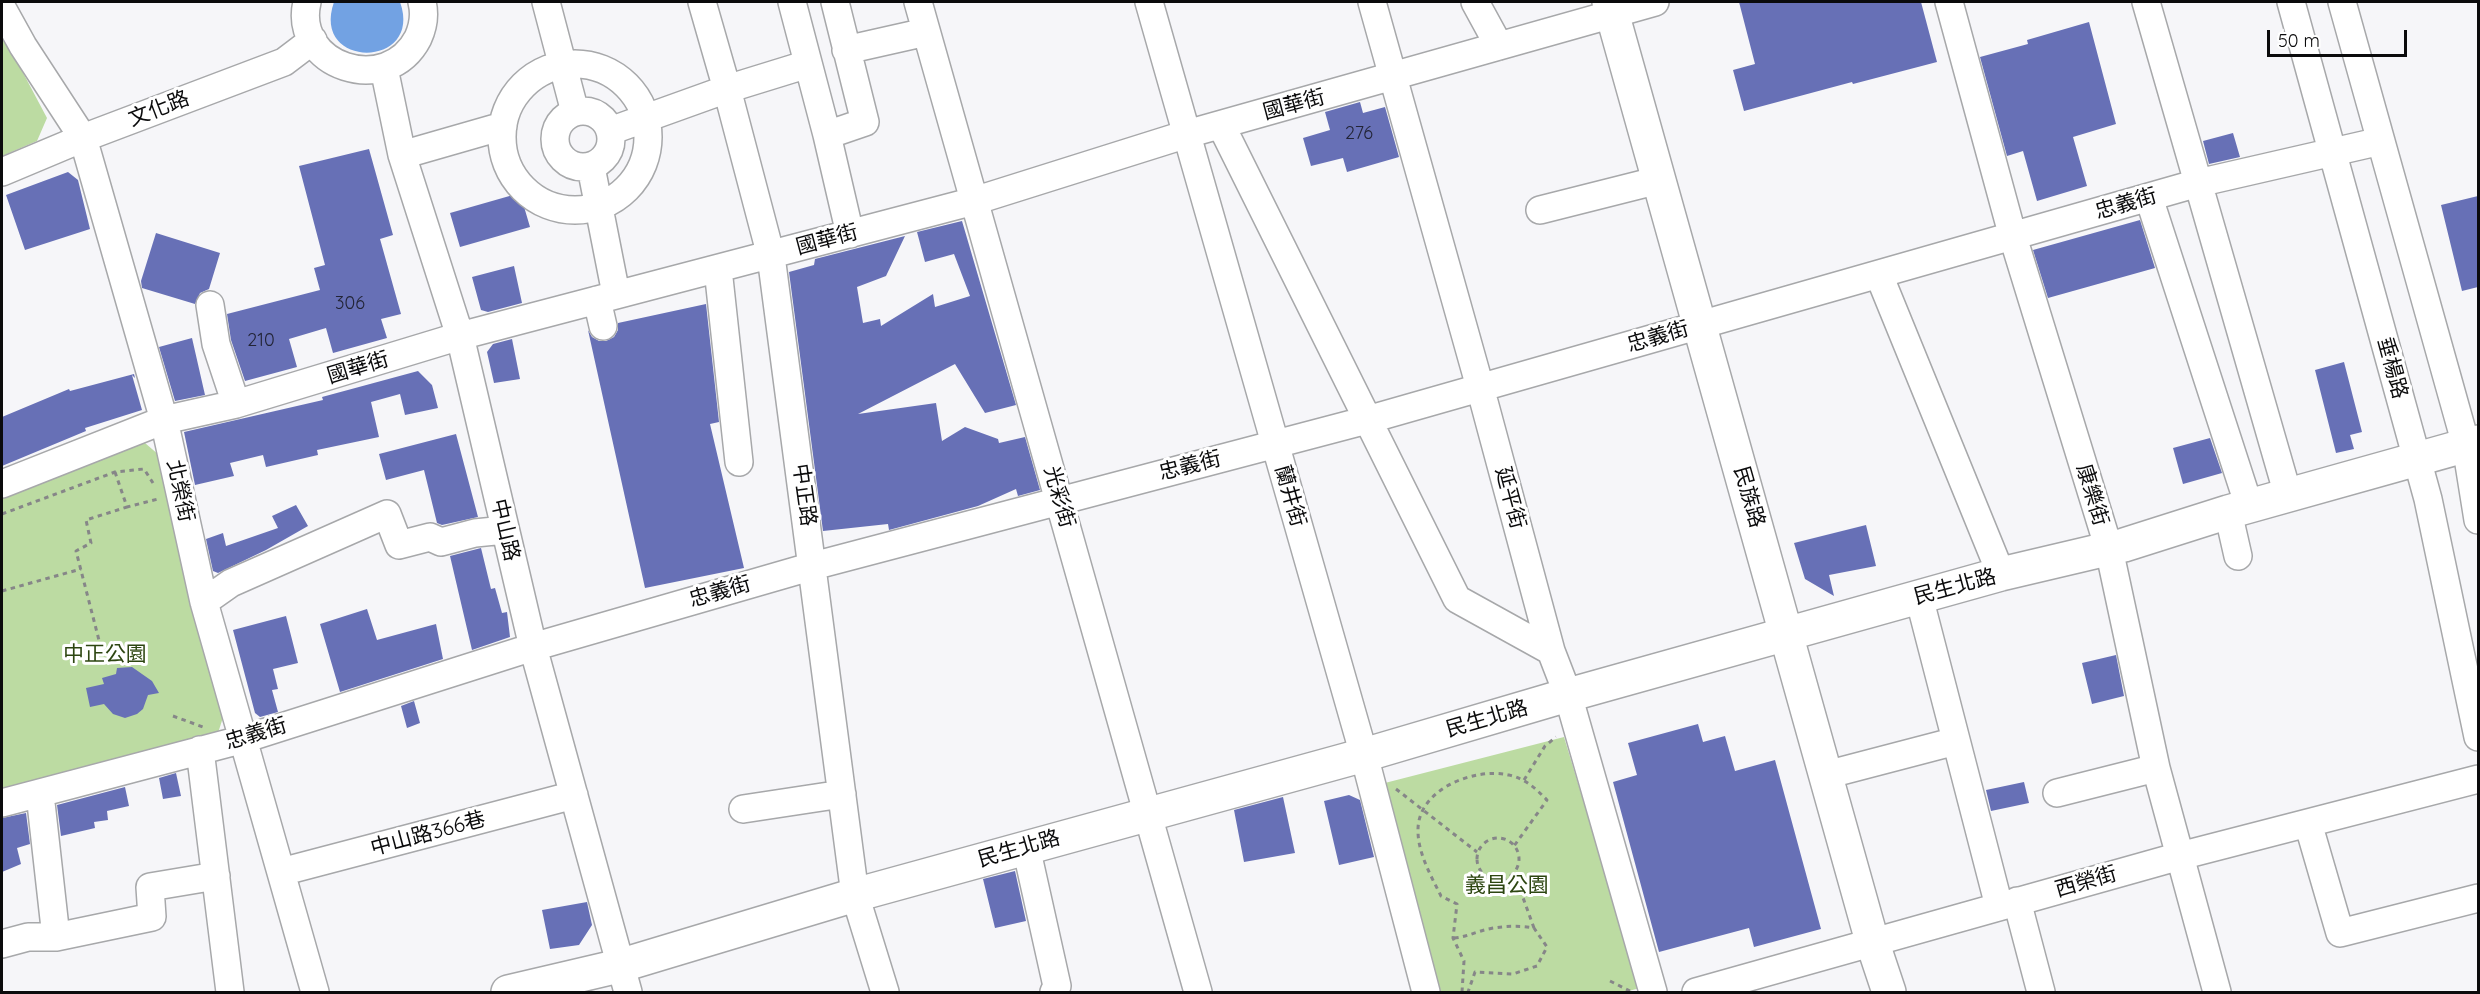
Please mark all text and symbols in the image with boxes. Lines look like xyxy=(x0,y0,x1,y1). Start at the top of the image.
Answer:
scale bar xyxy=(2270,18,2410,56)
text: 50 m xyxy=(2278,29,2320,52)
street label: 國華街 xyxy=(1260,85,1328,125)
street label: 文化路 xyxy=(125,86,193,132)
house number: 276 xyxy=(1345,123,1373,145)
street label: 忠義街 xyxy=(2092,183,2160,225)
street label: 國華街 xyxy=(793,220,861,260)
house number: 306 xyxy=(335,293,365,315)
street label: 忠義街 xyxy=(1624,316,1692,358)
house number: 210 xyxy=(247,330,275,352)
street label: 垂楊路 xyxy=(2372,334,2412,402)
street label: 國華街 xyxy=(324,347,392,389)
street label: 忠義街 xyxy=(1156,446,1224,486)
street label: 北榮街 xyxy=(161,458,199,524)
street label: 康樂街 xyxy=(2071,461,2113,529)
street label: 中正路 xyxy=(787,462,821,528)
street label: 蘭井街 xyxy=(1269,462,1311,530)
street label: 光彩街 xyxy=(1038,463,1080,531)
street label: 民族路 xyxy=(1728,463,1770,531)
street label: 延平街 xyxy=(1490,464,1530,532)
street label: 中山路 xyxy=(486,496,524,564)
street label: 民生北路 xyxy=(1911,564,1999,610)
street label: 忠義街 xyxy=(686,571,754,613)
park label: 中正公園 xyxy=(63,642,147,668)
street label: 民生北路 xyxy=(1443,695,1531,743)
street label: 忠義街 xyxy=(222,713,290,755)
street label: 中山路366巷 xyxy=(368,807,488,861)
street label: 民生北路 xyxy=(975,825,1063,873)
street label: 西榮街 xyxy=(2052,861,2120,903)
park label: 義昌公園 xyxy=(1465,873,1549,899)

